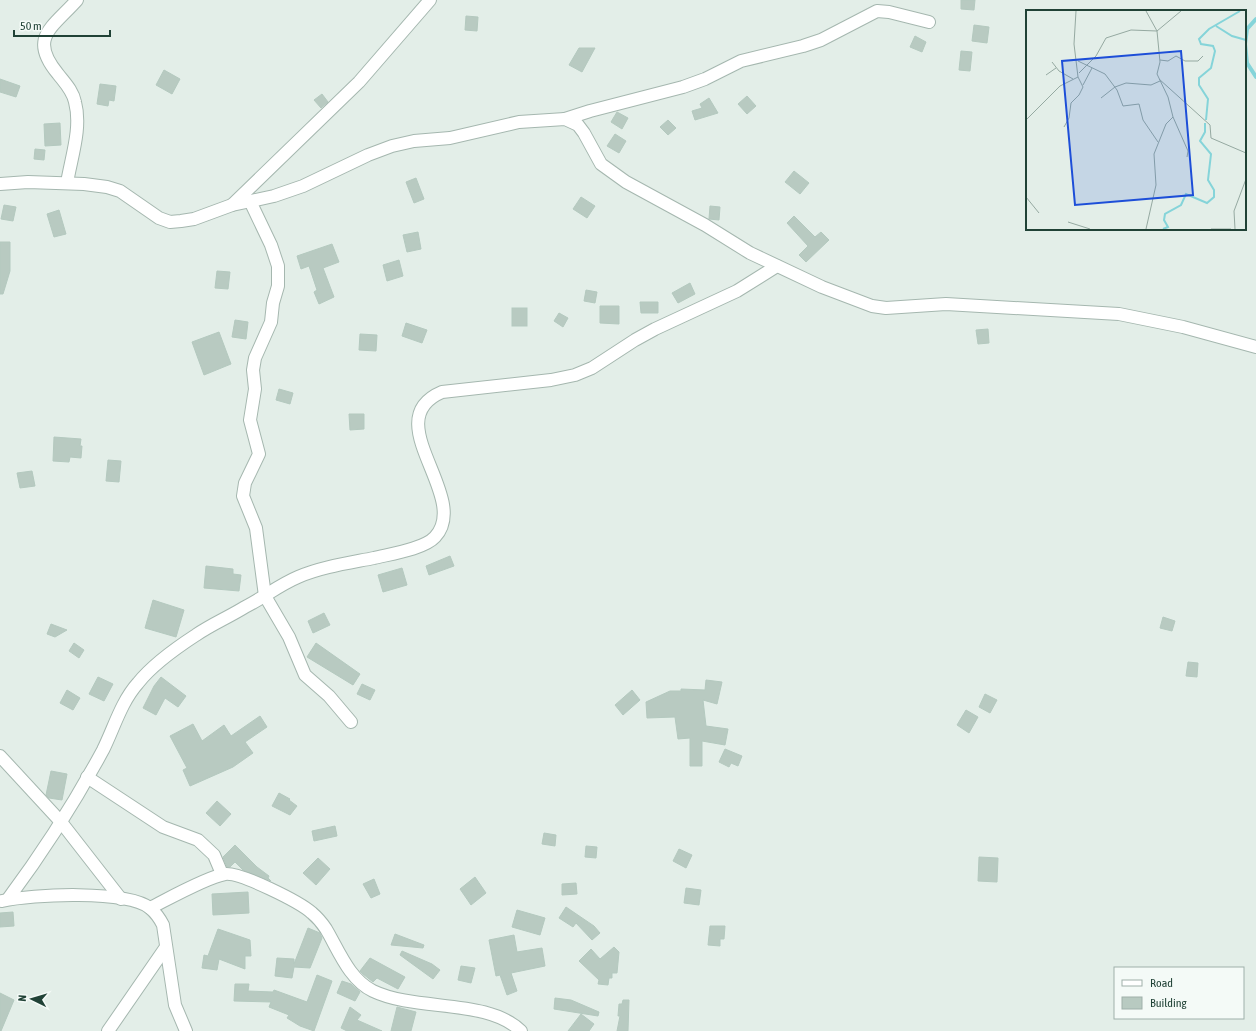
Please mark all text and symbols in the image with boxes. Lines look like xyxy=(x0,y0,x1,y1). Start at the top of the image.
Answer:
inset map xyxy=(1026,10,1246,230)
scale bar xyxy=(14,12,110,38)
text: 50 m xyxy=(20,19,42,33)
legend xyxy=(1114,967,1244,1019)
text: Road xyxy=(1150,976,1173,990)
north arrow xyxy=(12,979,52,1019)
text: N xyxy=(16,994,28,1002)
text: Building xyxy=(1150,996,1188,1010)

